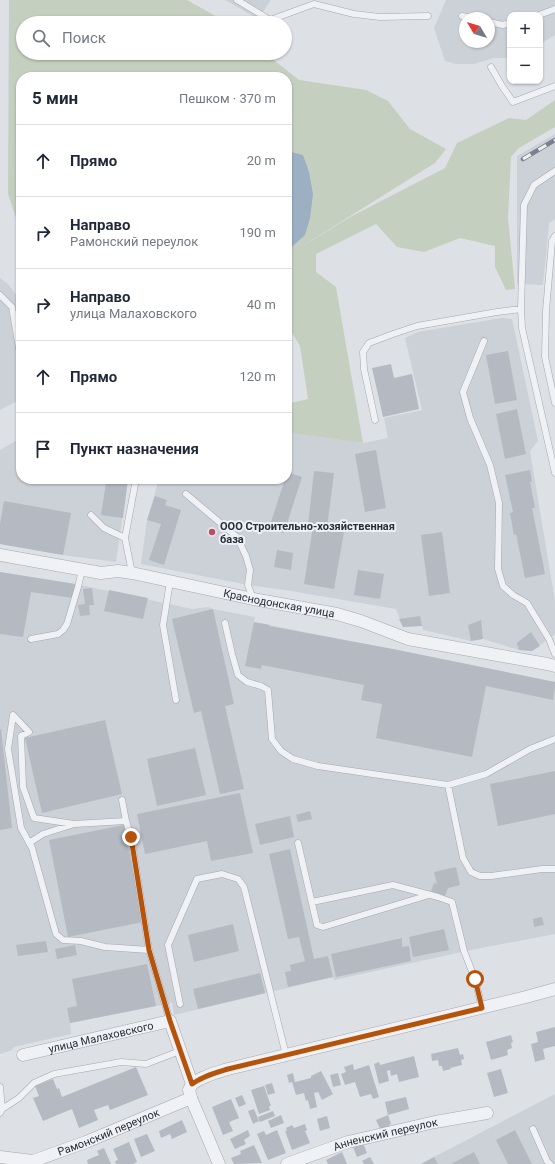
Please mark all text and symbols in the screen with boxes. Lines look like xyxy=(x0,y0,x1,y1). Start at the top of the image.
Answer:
north arrow xyxy=(459,12,495,48)
map controls xyxy=(507,12,543,84)
button: + xyxy=(507,12,543,48)
search box xyxy=(16,16,292,60)
icon: search xyxy=(30,27,52,49)
text: Поиск xyxy=(62,29,106,47)
button: − xyxy=(507,48,543,84)
text: 5 мин xyxy=(32,88,78,108)
text: Пешком · 370 m xyxy=(179,91,276,106)
icon: ahead xyxy=(32,150,54,172)
text: Прямо xyxy=(70,152,117,170)
text: 20 m xyxy=(247,153,276,168)
text: Направо xyxy=(70,216,131,234)
icon: right xyxy=(32,222,54,244)
text: 190 m xyxy=(239,225,276,240)
text: Рамонский переулок xyxy=(70,234,198,249)
text: Направо xyxy=(70,288,131,306)
icon: right xyxy=(32,294,54,316)
text: 40 m xyxy=(247,297,276,312)
text: улица Малаховского xyxy=(70,306,197,321)
icon: ahead xyxy=(32,366,54,388)
text: Прямо xyxy=(70,368,117,386)
text: 120 m xyxy=(239,369,276,384)
icon: arrive xyxy=(32,438,54,460)
text: Пункт назначения xyxy=(70,440,199,458)
place label: ООО Строительно-хозяйственная база xyxy=(220,520,395,546)
marker: ООО Строительно-хозяйственная база xyxy=(207,527,217,537)
street label: Краснодонская улица xyxy=(222,586,336,620)
route end xyxy=(122,828,140,846)
route start xyxy=(466,970,484,988)
street label: улица Малаховского xyxy=(47,1019,155,1055)
street label: Рамонский переулок xyxy=(56,1106,161,1158)
street label: Анненский переулок xyxy=(331,1115,439,1153)

